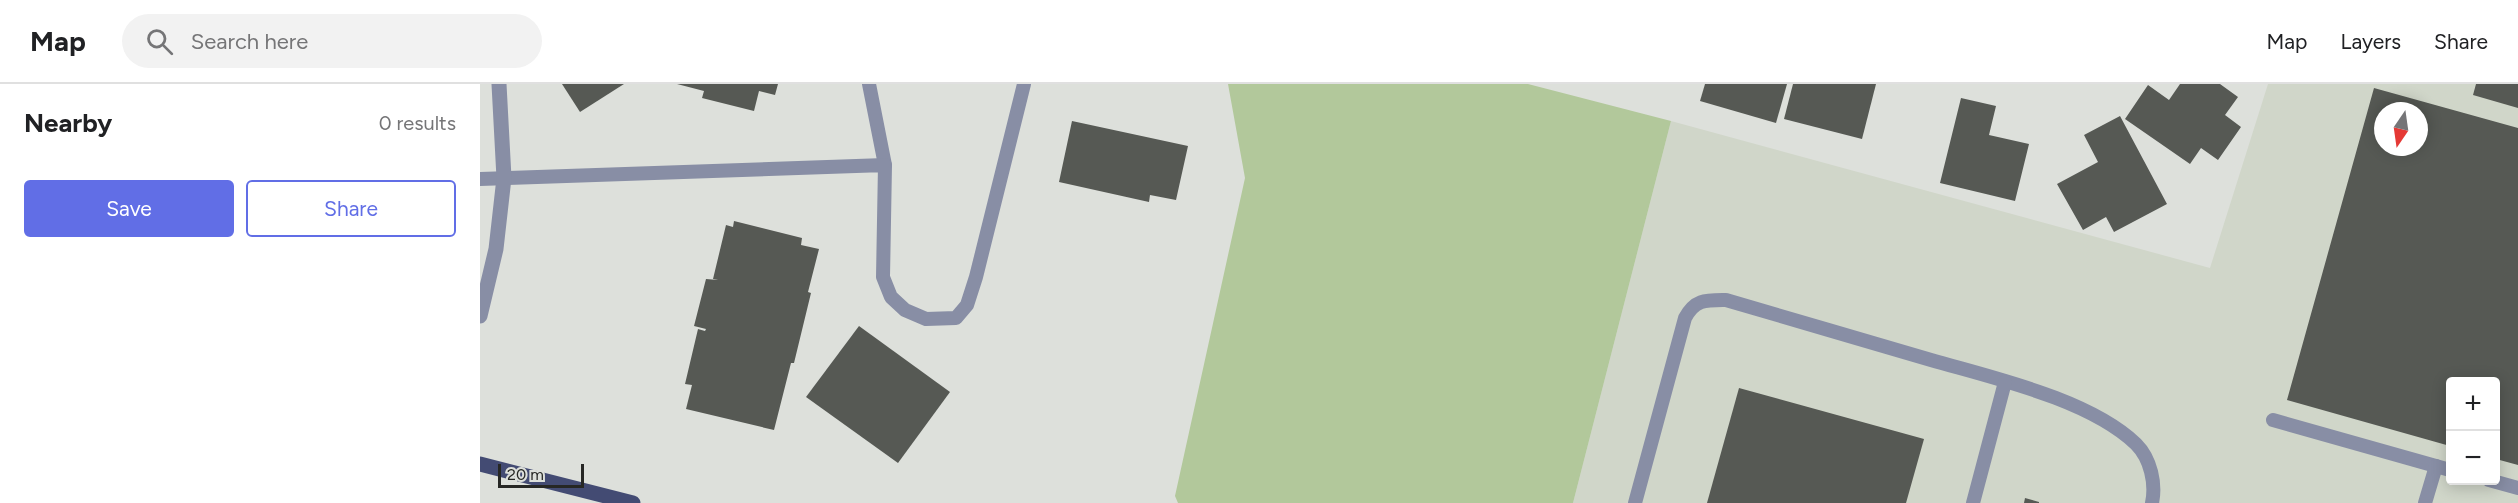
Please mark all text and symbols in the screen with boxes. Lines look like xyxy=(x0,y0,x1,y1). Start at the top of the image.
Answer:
search box xyxy=(122,14,542,68)
text: Map xyxy=(30,24,86,58)
icon: search xyxy=(143,25,176,58)
text: Search here xyxy=(191,28,308,55)
text: Map xyxy=(2267,29,2307,54)
text: Layers xyxy=(2340,29,2401,54)
text: Share xyxy=(2434,29,2488,54)
north arrow xyxy=(2374,102,2428,156)
text: Nearby xyxy=(24,107,112,139)
text: 0 results xyxy=(379,111,456,135)
button: Save xyxy=(24,180,234,237)
button: Share xyxy=(246,180,456,237)
map controls xyxy=(2446,377,2500,485)
button: + xyxy=(2446,377,2500,431)
button: − xyxy=(2446,431,2500,485)
scale bar xyxy=(498,461,584,488)
text: 20 m xyxy=(507,465,544,484)

